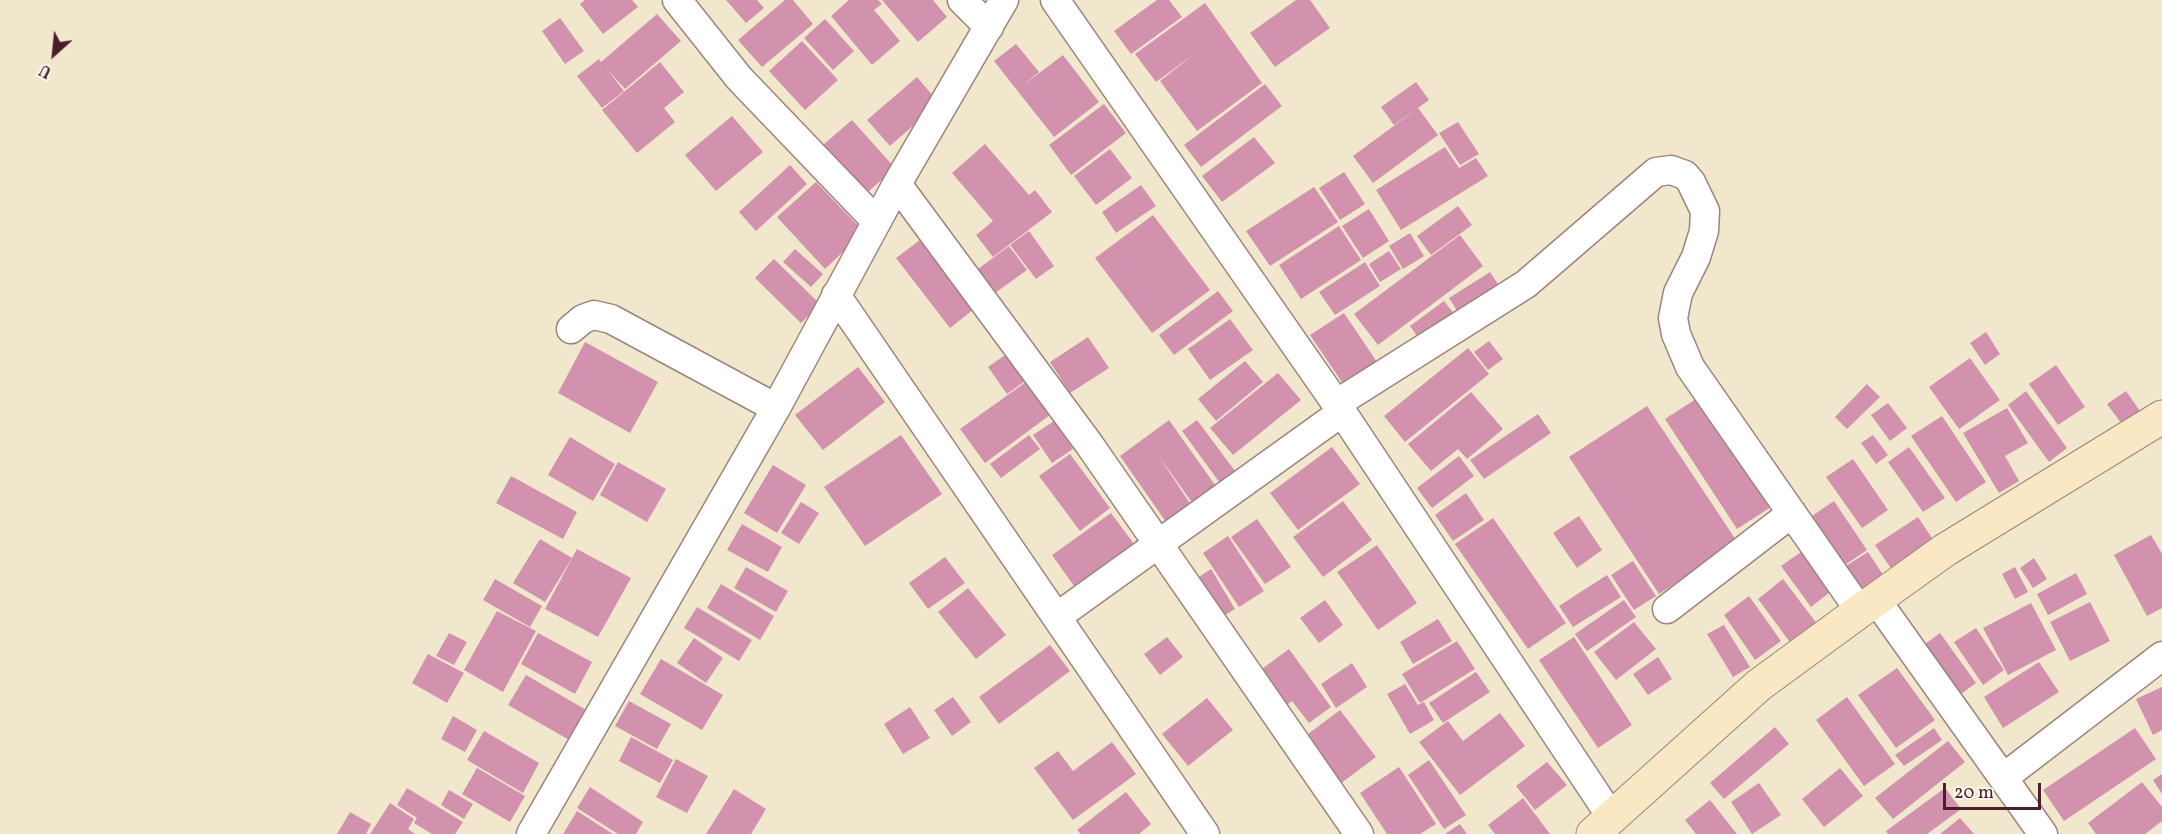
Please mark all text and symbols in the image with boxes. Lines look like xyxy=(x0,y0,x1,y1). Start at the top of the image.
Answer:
north arrow xyxy=(24,24,84,84)
text: U xyxy=(36,58,56,82)
scale bar xyxy=(1946,771,2044,809)
text: 20 m xyxy=(1954,781,1994,806)

